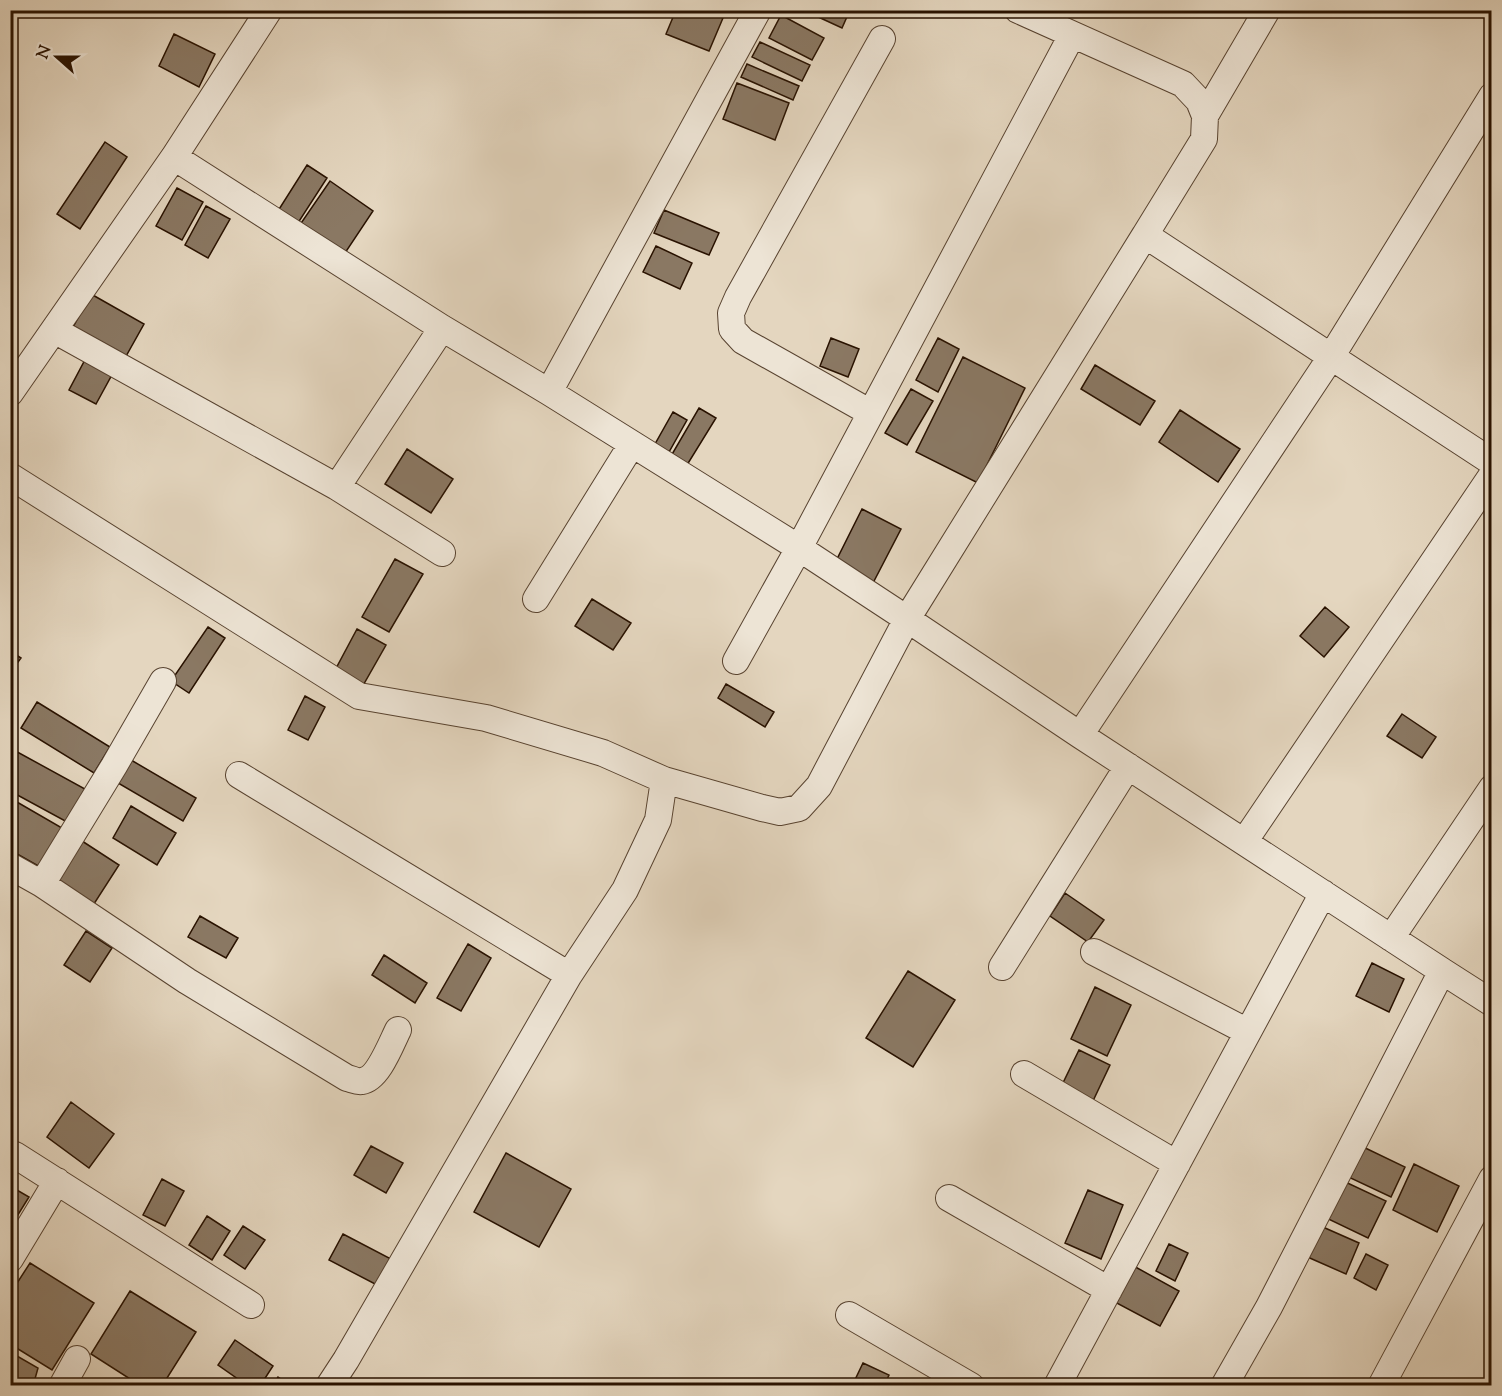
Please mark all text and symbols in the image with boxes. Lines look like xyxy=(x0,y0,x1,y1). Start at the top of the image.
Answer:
north arrow xyxy=(27,27,87,87)
text: N xyxy=(32,42,58,63)

